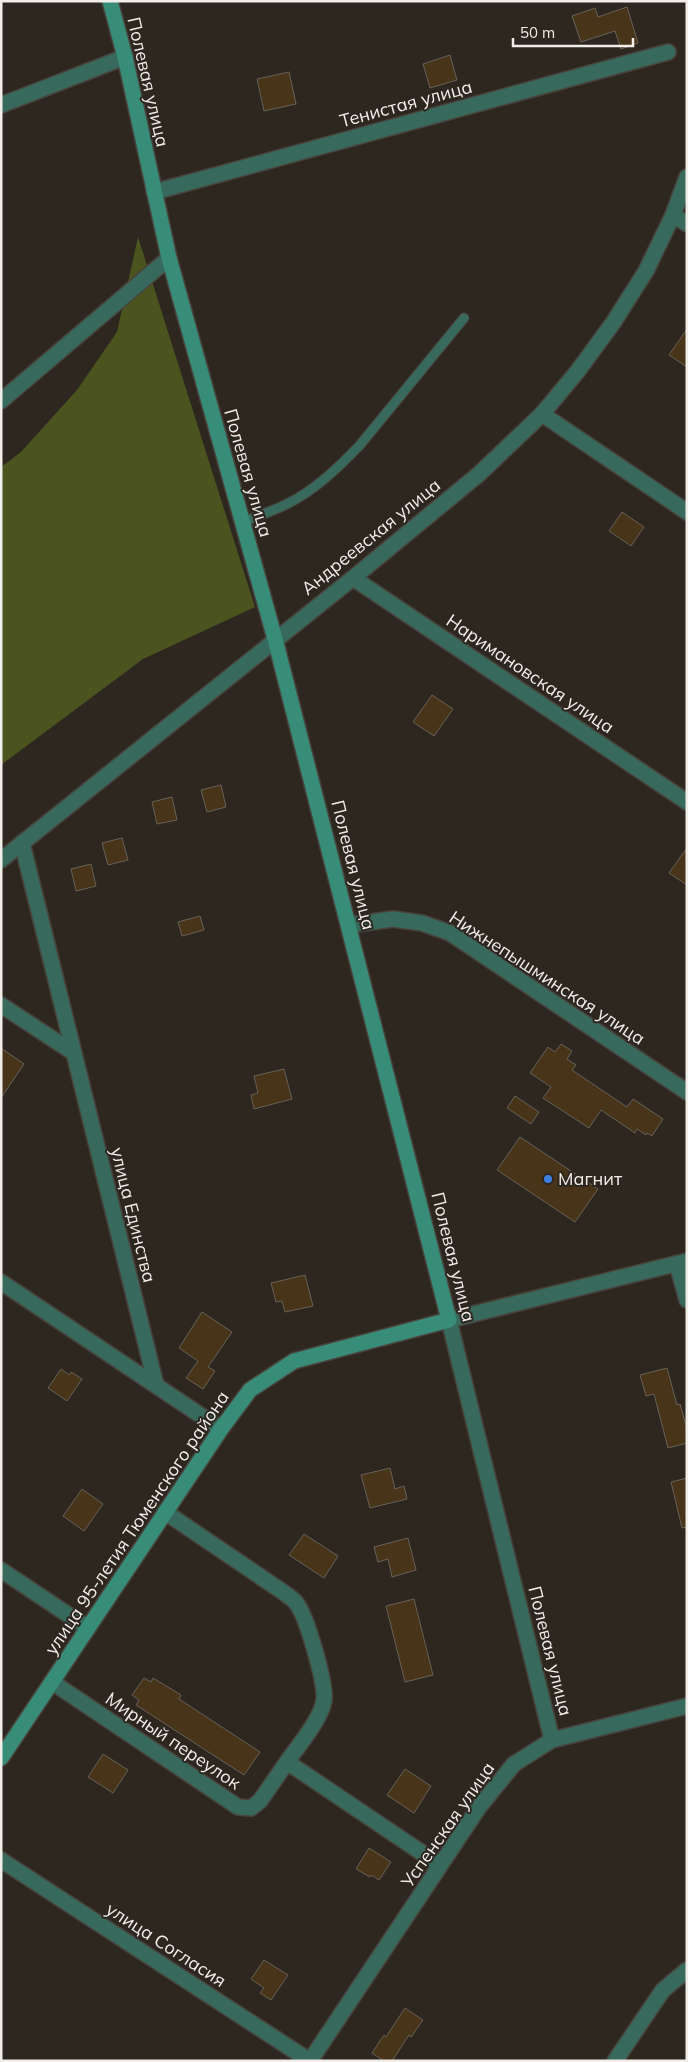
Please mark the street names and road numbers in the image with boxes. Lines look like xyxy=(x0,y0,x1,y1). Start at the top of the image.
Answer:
street label: Полевая улица xyxy=(122,15,175,149)
street label: Тенистая улица xyxy=(337,75,475,132)
street label: Полевая улица xyxy=(219,406,278,540)
street label: Андреевская улица xyxy=(296,473,445,600)
street label: Наримановская улица xyxy=(442,609,619,738)
street label: Полевая улица xyxy=(326,798,381,932)
street label: Нижнепышминская улица xyxy=(445,906,650,1050)
street label: улица Единства xyxy=(106,1145,161,1285)
street label: Полевая улица xyxy=(426,1190,481,1324)
street label: улица 95-летия Тюменского района xyxy=(39,1386,234,1659)
street label: Полевая улица xyxy=(523,1584,578,1718)
street label: Мирный переулок xyxy=(101,1687,246,1795)
street label: Успенская улица xyxy=(395,1757,499,1893)
street label: улица Согласия xyxy=(102,1897,231,1992)

